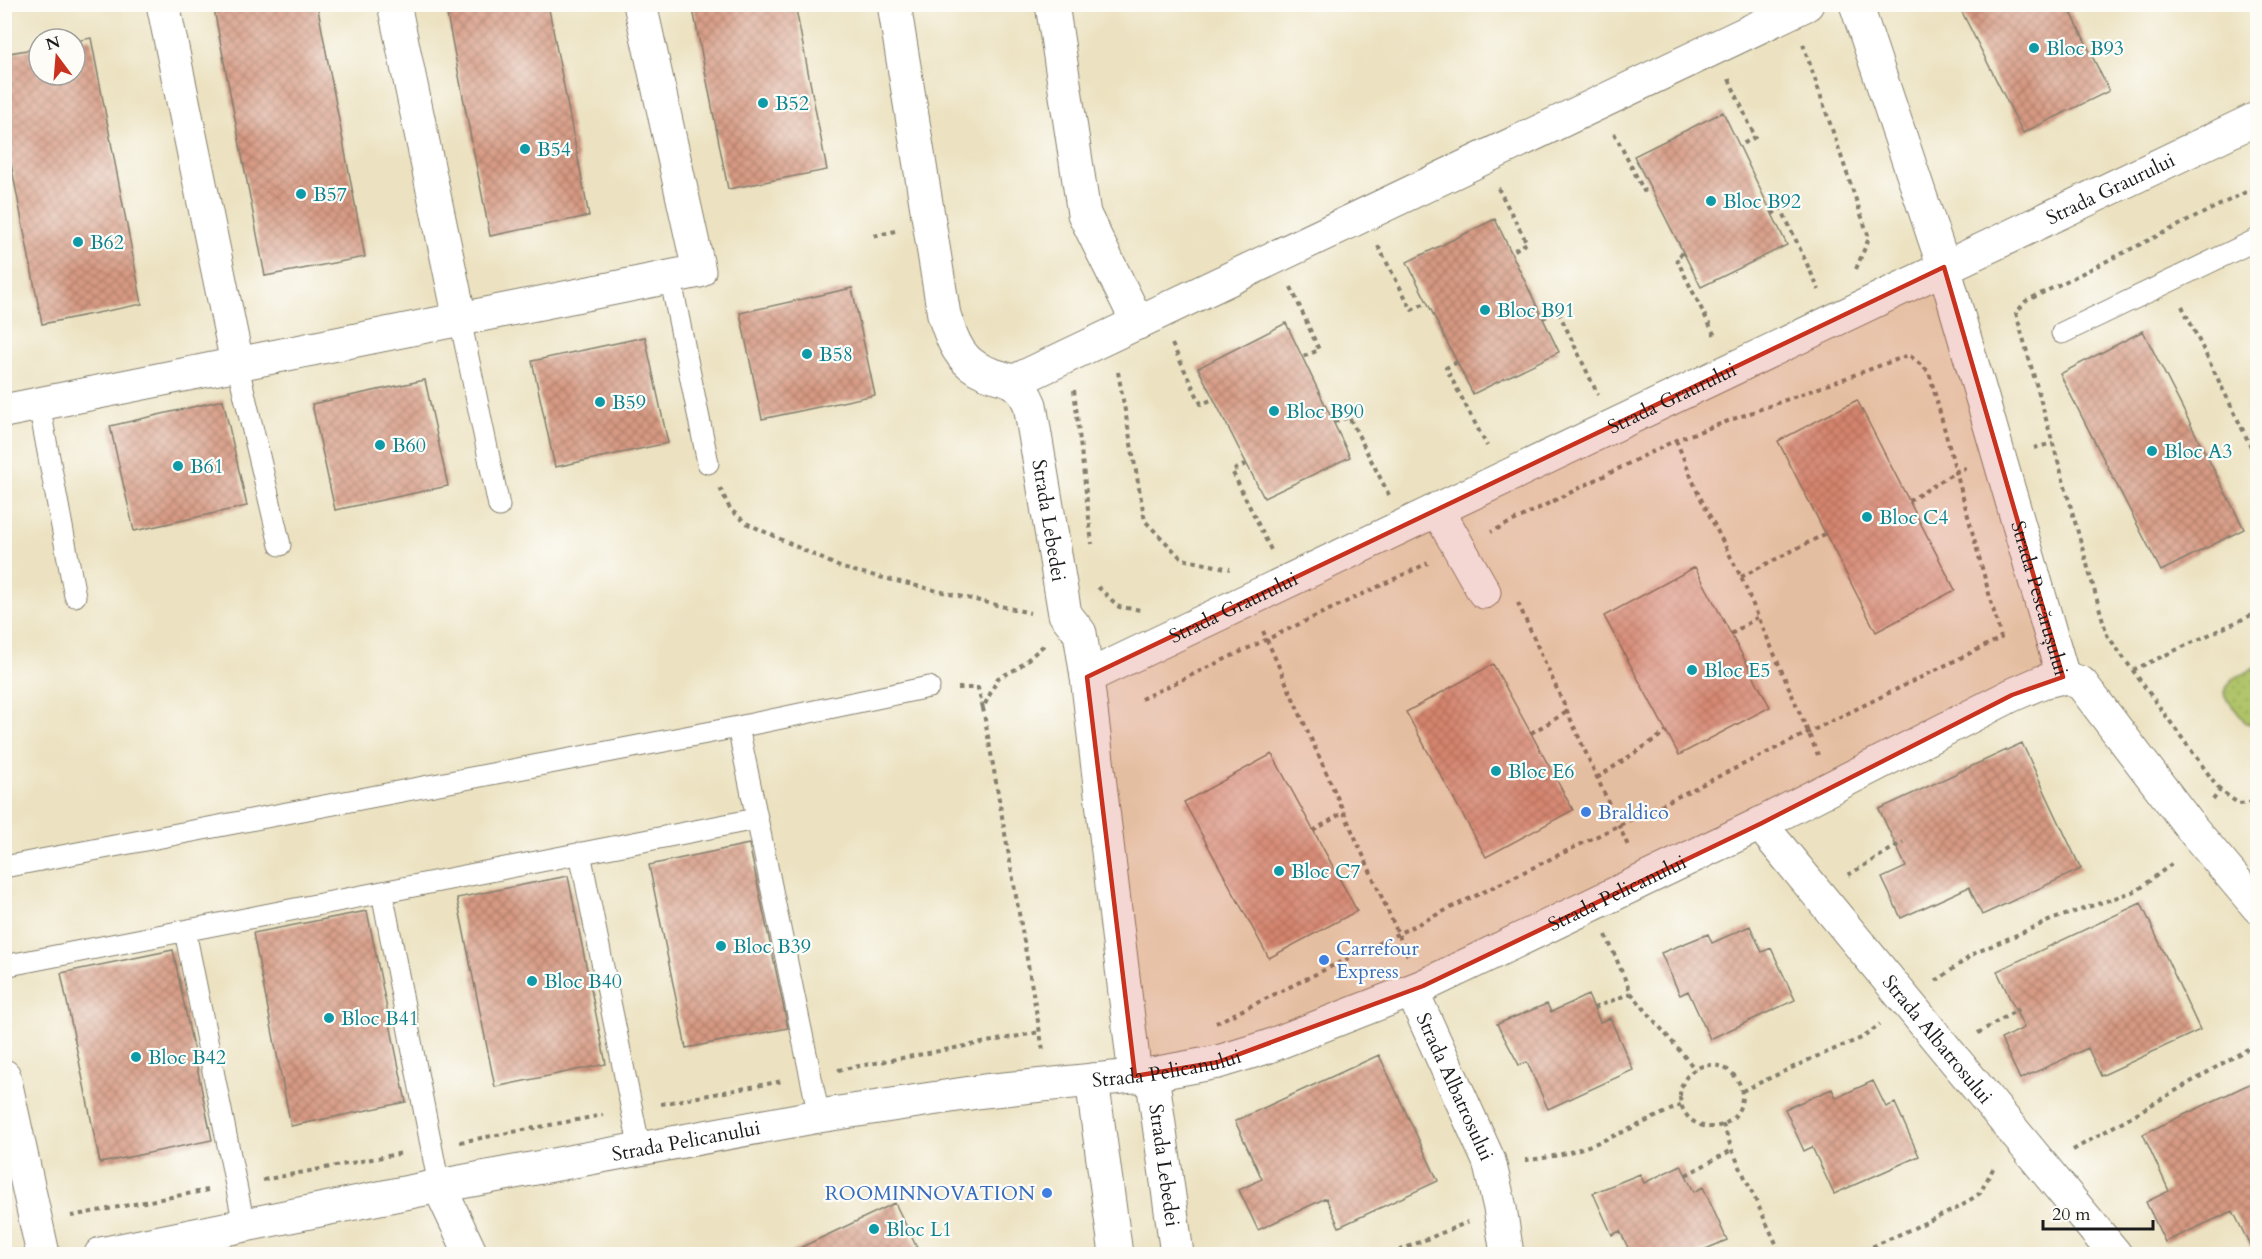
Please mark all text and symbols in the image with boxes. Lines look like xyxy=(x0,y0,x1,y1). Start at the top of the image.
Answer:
north arrow xyxy=(27,27,87,87)
text: N xyxy=(43,31,63,56)
place label: Bloc B93 xyxy=(2046,35,2124,62)
marker: Bloc B93 xyxy=(2027,41,2041,55)
place label: B52 xyxy=(775,90,809,117)
marker: B52 xyxy=(756,96,770,110)
place label: B54 xyxy=(537,136,571,163)
marker: B54 xyxy=(518,142,532,156)
street label: Strada Graurului xyxy=(2042,146,2180,231)
place label: B57 xyxy=(313,181,347,208)
marker: B57 xyxy=(294,187,308,201)
place label: Bloc B92 xyxy=(1723,188,1801,215)
marker: Bloc B92 xyxy=(1704,194,1718,208)
place label: B62 xyxy=(90,229,124,256)
marker: B62 xyxy=(71,235,85,249)
place label: Bloc B91 xyxy=(1497,297,1575,324)
marker: Bloc B91 xyxy=(1478,303,1492,317)
place label: B58 xyxy=(819,341,853,368)
marker: B58 xyxy=(800,347,814,361)
street label: Strada Graurului xyxy=(1603,356,1741,441)
place label: B59 xyxy=(612,389,646,416)
marker: B59 xyxy=(593,395,607,409)
place label: Bloc B90 xyxy=(1286,398,1364,425)
marker: Bloc B90 xyxy=(1267,404,1281,418)
place label: B60 xyxy=(392,432,426,459)
marker: B60 xyxy=(373,438,387,452)
place label: Bloc A3 xyxy=(2164,438,2232,465)
marker: Bloc A3 xyxy=(2145,444,2159,458)
place label: B61 xyxy=(190,453,224,480)
street label: Strada Lebedei xyxy=(1025,458,1072,584)
marker: B61 xyxy=(171,459,185,473)
place label: Bloc C4 xyxy=(1879,504,1949,531)
marker: Bloc C4 xyxy=(1860,510,1874,524)
street label: Strada Pescărușului xyxy=(2004,518,2075,679)
street label: Strada Graurului xyxy=(1165,565,1303,650)
place label: Bloc E5 xyxy=(1704,657,1771,684)
marker: Bloc E5 xyxy=(1685,663,1699,677)
place label: Bloc E6 xyxy=(1508,758,1575,785)
marker: Bloc E6 xyxy=(1489,764,1503,778)
place label: Braldico xyxy=(1598,799,1669,826)
marker: Braldico xyxy=(1579,805,1593,819)
street label: Strada Pelicanului xyxy=(1544,848,1691,938)
place label: Bloc C7 xyxy=(1291,858,1361,885)
marker: Bloc C7 xyxy=(1272,864,1286,878)
place label: Bloc B39 xyxy=(733,933,811,960)
place label: Carrefour Express xyxy=(1336,935,1419,985)
marker: Bloc B39 xyxy=(714,939,728,953)
marker: Carrefour Express xyxy=(1317,953,1331,967)
place label: Bloc B40 xyxy=(544,968,622,995)
street label: Strada Albatrosului xyxy=(1876,969,1999,1110)
marker: Bloc B40 xyxy=(525,974,539,988)
place label: Bloc B41 xyxy=(341,1005,419,1032)
street label: Strada Albatrosului xyxy=(1410,1009,1500,1165)
marker: Bloc B41 xyxy=(322,1011,336,1025)
street label: Strada Pelicanului xyxy=(1091,1043,1245,1094)
place label: Bloc B42 xyxy=(148,1044,226,1071)
marker: Bloc B42 xyxy=(129,1050,143,1064)
street label: Strada Lebedei xyxy=(1142,1102,1186,1229)
street label: Strada Pelicanului xyxy=(610,1114,763,1168)
place label: ROOMINNOVATION xyxy=(825,1180,1035,1207)
marker: ROOMINNOVATION xyxy=(1040,1186,1054,1200)
scale bar xyxy=(2043,1193,2152,1231)
text: 20 m xyxy=(2052,1202,2091,1227)
place label: Bloc L1 xyxy=(886,1216,952,1243)
marker: Bloc L1 xyxy=(867,1222,881,1236)

